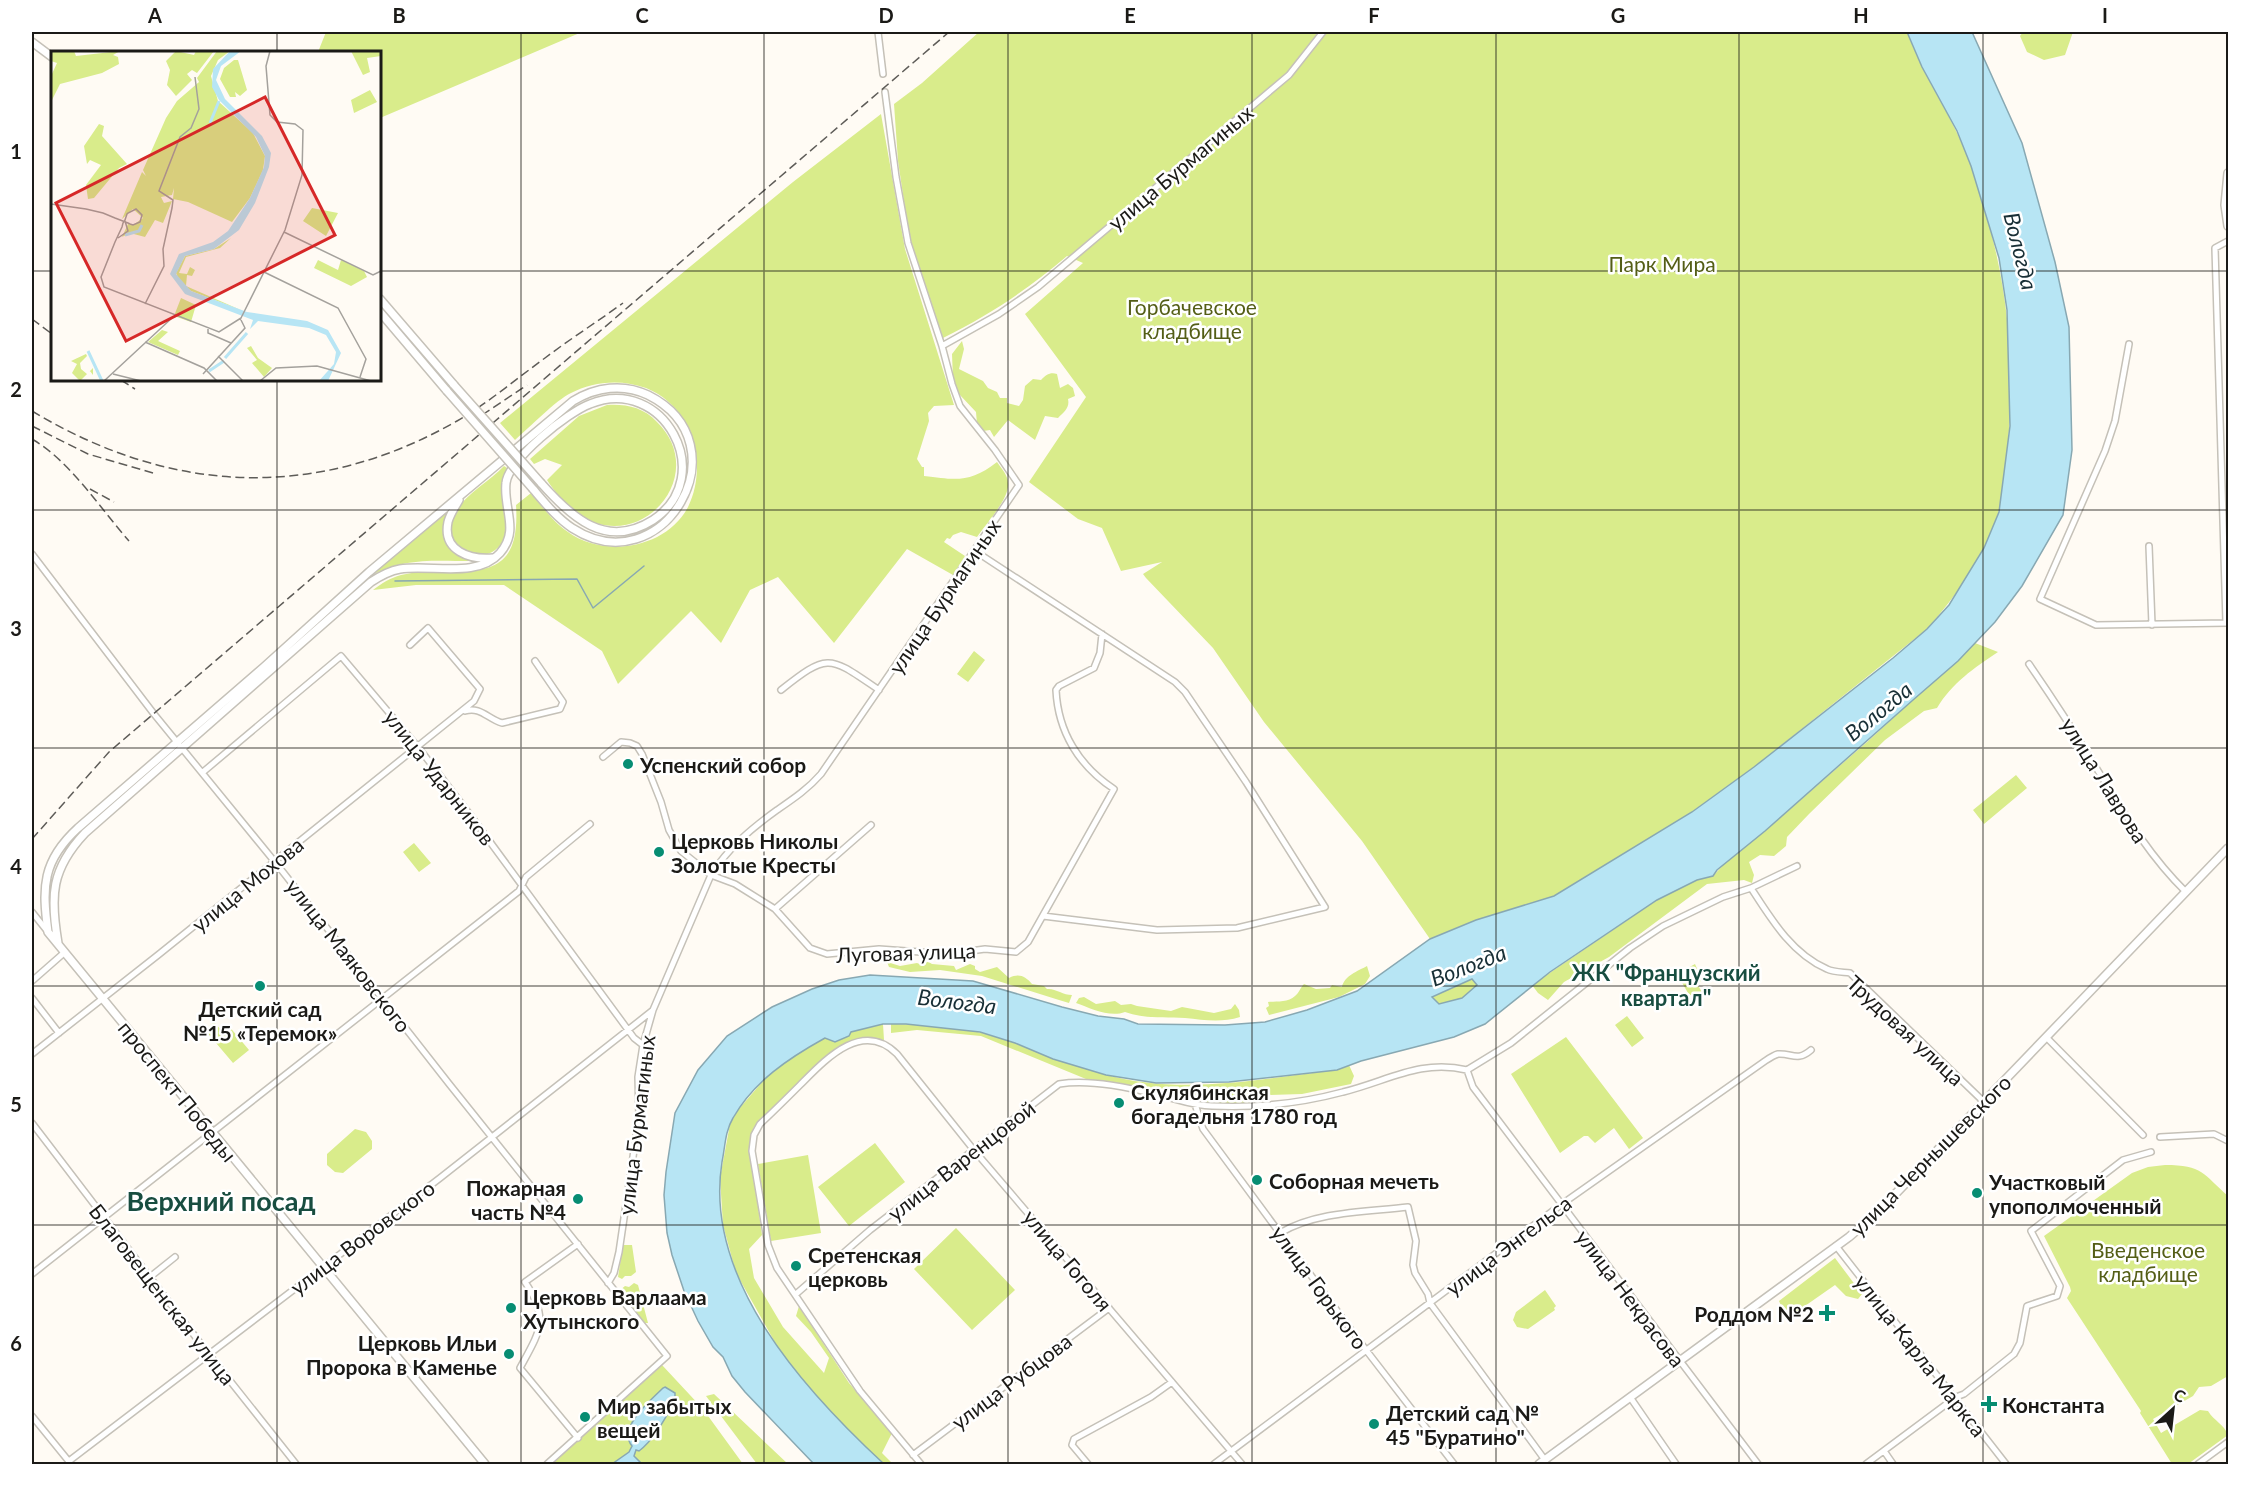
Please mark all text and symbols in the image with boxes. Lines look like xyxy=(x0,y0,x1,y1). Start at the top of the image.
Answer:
text: A xyxy=(147,3,162,27)
text: B xyxy=(392,3,406,27)
text: C xyxy=(635,3,649,27)
text: D xyxy=(878,3,894,27)
text: E xyxy=(1124,3,1136,27)
text: F xyxy=(1368,3,1380,27)
text: G xyxy=(1611,3,1625,27)
text: H xyxy=(1853,3,1869,27)
text: I xyxy=(2102,3,2108,27)
inset map xyxy=(51,51,381,381)
street label: улица Бурмагиных xyxy=(1103,99,1258,235)
text: 1 xyxy=(10,139,22,163)
water label: Вологда xyxy=(1998,209,2044,293)
park label: Парк Мира xyxy=(1608,251,1716,276)
park label: Горбачевское кладбище xyxy=(1127,294,1257,343)
text: 2 xyxy=(10,377,22,401)
street label: улица Бурмагиных xyxy=(883,513,1005,678)
text: 3 xyxy=(10,616,22,640)
water label: Вологда xyxy=(1839,676,1917,746)
street label: улица Ударников xyxy=(379,704,501,850)
street label: улица Лаврова xyxy=(2056,713,2154,847)
place label: Успенский собор xyxy=(639,752,806,777)
marker: Успенский собор xyxy=(621,757,635,771)
place label: Церковь Николы Золотые Кресты xyxy=(671,828,838,877)
street label: улица Мохова xyxy=(186,831,308,937)
marker: Церковь Николы Золотые Кресты xyxy=(652,845,666,859)
text: 4 xyxy=(10,854,22,878)
street label: улица Маяковского xyxy=(281,873,417,1037)
street label: Луговая улица xyxy=(835,937,976,967)
water label: Вологда xyxy=(1426,938,1510,992)
district label: ЖК "Французский квартал" xyxy=(1571,959,1761,1011)
street label: Трудовая улица xyxy=(1843,970,1969,1090)
marker: Детский сад №15 «Теремок» xyxy=(253,979,267,993)
water label: Вологда xyxy=(916,983,998,1019)
place label: Детский сад №15 «Теремок» xyxy=(183,996,337,1045)
street label: проспект Победы xyxy=(114,1016,242,1166)
street label: улица Бурмагиных xyxy=(613,1033,660,1216)
street label: улица Чернышевского xyxy=(1844,1069,2016,1241)
place label: Скулябинская богадельня 1780 год xyxy=(1131,1079,1337,1128)
text: 5 xyxy=(10,1092,22,1116)
street label: улица Варенцовой xyxy=(882,1095,1040,1225)
marker: Скулябинская богадельня 1780 год xyxy=(1112,1096,1126,1110)
place label: Соборная мечеть xyxy=(1269,1168,1439,1193)
place label: Участковый упополмоченный xyxy=(1988,1169,2162,1218)
marker: Соборная мечеть xyxy=(1250,1173,1264,1187)
street label: улица Воровского xyxy=(285,1174,439,1300)
place label: Пожарная часть №4 xyxy=(466,1175,566,1224)
district label: Верхний посад xyxy=(127,1184,316,1217)
marker: Участковый упополмоченный xyxy=(1970,1186,1984,1200)
street label: улица Энгельса xyxy=(1440,1190,1576,1300)
marker: Пожарная часть №4 xyxy=(571,1192,585,1206)
street label: Благовещенская улица xyxy=(85,1199,241,1389)
street label: улица Гоголя xyxy=(1018,1204,1118,1316)
street label: улица Горького xyxy=(1267,1220,1373,1354)
street label: улица Некрасова xyxy=(1571,1225,1691,1371)
park label: Введенское кладбище xyxy=(2091,1237,2205,1286)
place label: Сретенская церковь xyxy=(808,1242,921,1291)
marker: Сретенская церковь xyxy=(789,1259,803,1273)
street label: улица Карла Маркса xyxy=(1850,1269,1992,1441)
place label: Церковь Варлаама Хутынского xyxy=(523,1284,707,1333)
marker: Церковь Варлаама Хутынского xyxy=(504,1301,518,1315)
place label: Роддом №2 xyxy=(1694,1301,1814,1326)
marker: Роддом №2 xyxy=(1818,1304,1836,1322)
street label: улица Рубцова xyxy=(946,1328,1076,1434)
place label: Церковь Ильи Пророка в Каменье xyxy=(306,1330,497,1379)
text: 6 xyxy=(10,1331,22,1355)
marker: Церковь Ильи Пророка в Каменье xyxy=(502,1347,516,1361)
north arrow xyxy=(2143,1379,2203,1439)
text: С xyxy=(2171,1384,2189,1406)
place label: Константа xyxy=(2002,1392,2105,1417)
place label: Мир забытых вещей xyxy=(597,1393,731,1442)
marker: Константа xyxy=(1980,1395,1998,1413)
place label: Детский сад № 45 "Буратино" xyxy=(1386,1400,1539,1449)
marker: Мир забытых вещей xyxy=(578,1410,592,1424)
marker: Детский сад № 45 "Буратино" xyxy=(1367,1417,1381,1431)

